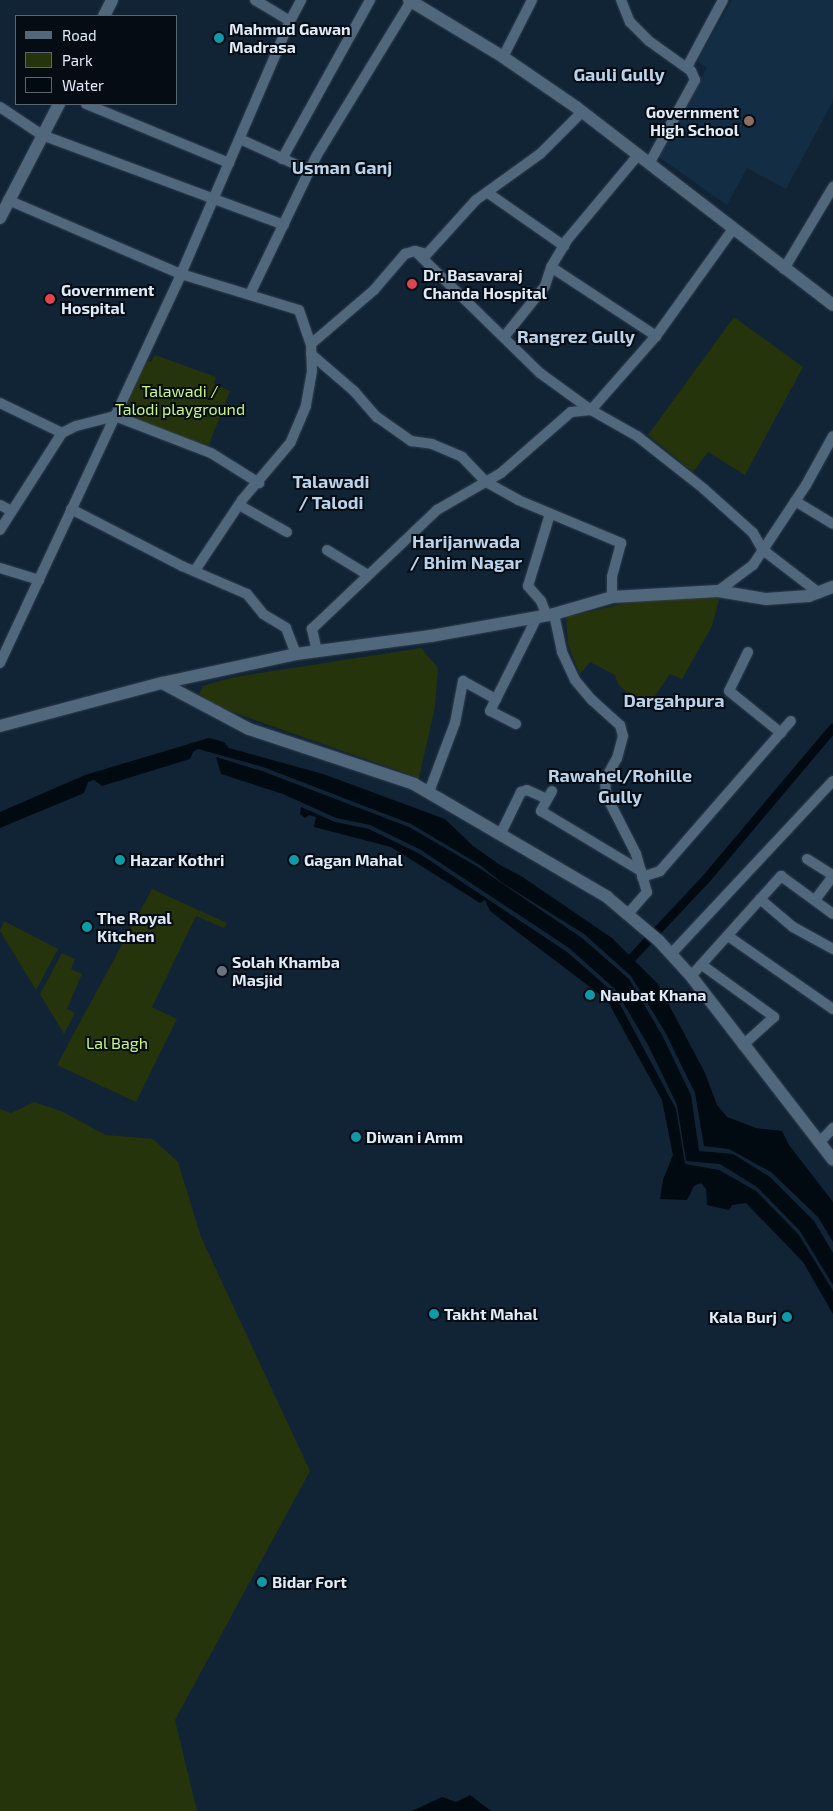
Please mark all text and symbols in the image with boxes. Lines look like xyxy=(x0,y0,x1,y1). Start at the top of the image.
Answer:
legend xyxy=(15,15,178,105)
place label: Mahmud Gawan Madrasa xyxy=(229,19,351,57)
text: Road xyxy=(62,26,97,44)
marker: Mahmud Gawan Madrasa xyxy=(213,32,225,44)
text: Park xyxy=(62,51,93,69)
district label: Gauli Gully xyxy=(573,63,665,85)
text: Water xyxy=(62,76,104,94)
place label: Government High School xyxy=(646,102,739,140)
marker: Government High School xyxy=(743,115,755,127)
district label: Usman Ganj xyxy=(292,156,392,178)
place label: Dr. Basavaraj Chanda Hospital xyxy=(423,265,547,303)
marker: Dr. Basavaraj Chanda Hospital xyxy=(405,277,419,291)
place label: Government Hospital xyxy=(61,280,154,318)
marker: Government Hospital xyxy=(43,292,57,306)
district label: Rangrez Gully xyxy=(517,325,635,347)
park label: Talawadi / Talodi playground xyxy=(115,381,245,419)
district label: Talawadi / Talodi xyxy=(293,471,369,514)
district label: Harijanwada / Bhim Nagar xyxy=(410,531,522,574)
district label: Dargahpura xyxy=(623,689,725,711)
district label: Rawahel/Rohille Gully xyxy=(548,765,692,808)
place label: Hazar Kothri xyxy=(130,850,225,870)
place label: Gagan Mahal xyxy=(304,850,403,870)
marker: Hazar Kothri xyxy=(114,854,126,866)
marker: Gagan Mahal xyxy=(288,854,300,866)
place label: The Royal Kitchen xyxy=(97,908,172,946)
marker: The Royal Kitchen xyxy=(81,921,93,933)
place label: Solah Khamba Masjid xyxy=(232,952,340,990)
marker: Solah Khamba Masjid xyxy=(216,965,228,977)
place label: Naubat Khana xyxy=(600,985,706,1005)
marker: Naubat Khana xyxy=(584,989,596,1001)
park label: Lal Bagh xyxy=(86,1033,148,1053)
place label: Diwan i Amm xyxy=(366,1127,464,1147)
marker: Diwan i Amm xyxy=(350,1131,362,1143)
place label: Takht Mahal xyxy=(444,1304,538,1324)
place label: Kala Burj xyxy=(709,1307,777,1327)
marker: Takht Mahal xyxy=(428,1308,440,1320)
marker: Kala Burj xyxy=(781,1311,793,1323)
place label: Bidar Fort xyxy=(272,1572,347,1592)
marker: Bidar Fort xyxy=(256,1576,268,1588)

